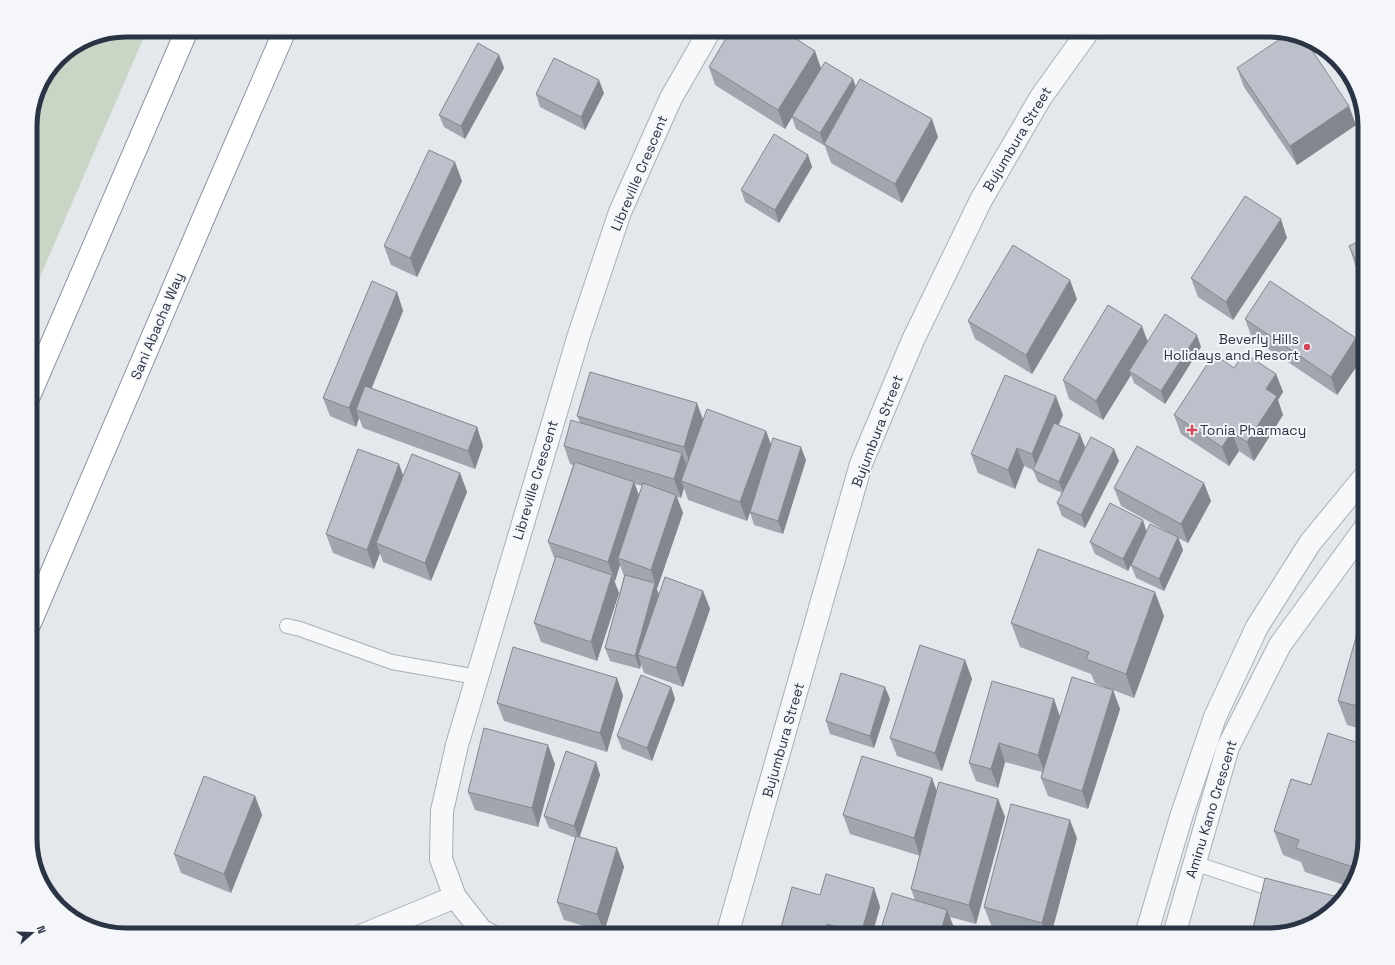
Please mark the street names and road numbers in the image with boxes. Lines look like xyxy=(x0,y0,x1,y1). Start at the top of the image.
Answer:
street label: Bujumbura Street xyxy=(979,83,1055,195)
street label: Libreville Crescent xyxy=(606,112,672,234)
street label: Sani Abacha Way xyxy=(126,270,188,382)
street label: Bujumbura Street xyxy=(847,372,907,490)
street label: Libreville Crescent xyxy=(508,418,562,542)
street label: Bujumbura Street xyxy=(758,680,808,800)
street label: Aminu Kano Crescent xyxy=(1181,738,1241,880)

